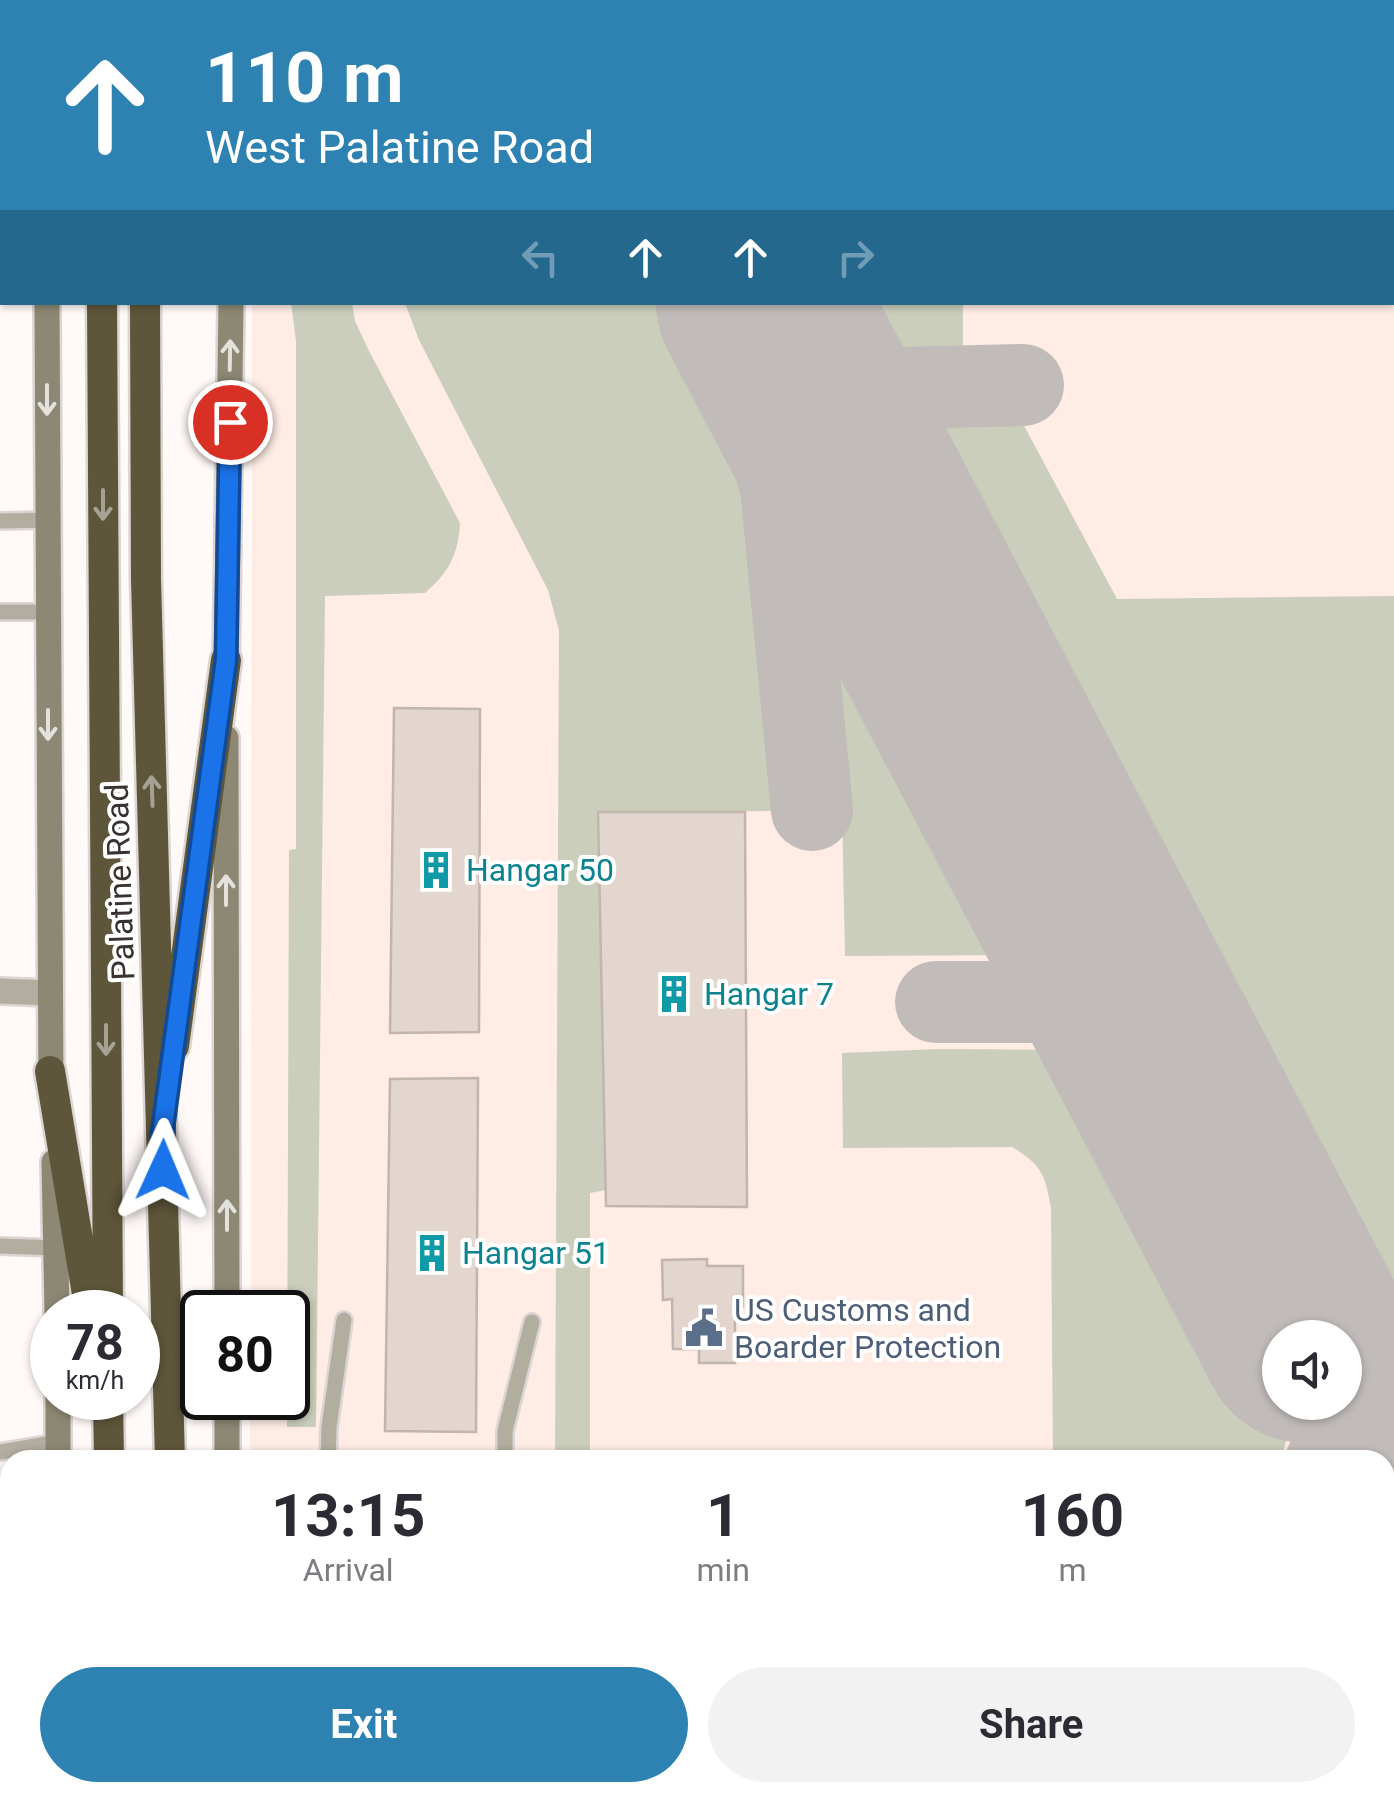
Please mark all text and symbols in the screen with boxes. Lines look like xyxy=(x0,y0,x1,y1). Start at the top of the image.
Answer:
text: 110 m xyxy=(205,37,404,119)
icon: ahead xyxy=(40,40,170,170)
text: West Palatine Road xyxy=(205,121,594,174)
icon: left xyxy=(513,230,568,285)
icon: ahead xyxy=(618,230,673,285)
icon: ahead xyxy=(723,230,778,285)
icon: right xyxy=(828,230,883,285)
one-way arrow xyxy=(221,340,240,372)
pin xyxy=(188,380,273,465)
one-way arrow xyxy=(38,382,56,415)
icon: arrive xyxy=(203,395,258,450)
one-way arrow xyxy=(94,488,112,520)
one-way arrow xyxy=(38,708,58,740)
one-way arrow xyxy=(143,776,162,808)
street label: Palatine Road xyxy=(98,783,142,981)
building icon: Hangar 50 xyxy=(415,849,457,891)
place label: Hangar 50 xyxy=(466,851,614,889)
one-way arrow xyxy=(216,875,236,908)
building icon: Hangar 7 xyxy=(653,973,695,1015)
place label: Hangar 7 xyxy=(704,975,834,1013)
one-way arrow xyxy=(96,1022,116,1055)
position arrow xyxy=(111,1118,215,1222)
one-way arrow xyxy=(218,1200,236,1232)
building icon: Hangar 51 xyxy=(411,1232,453,1274)
place label: Hangar 51 xyxy=(462,1234,610,1272)
speed limit sign: 80 xyxy=(180,1290,310,1420)
place label: US Customs and Boarder Protection xyxy=(734,1291,1001,1366)
public building icon: US Customs and Boarder Protection xyxy=(683,1307,725,1349)
text: 78 xyxy=(66,1314,124,1372)
map controls xyxy=(1262,1320,1362,1420)
button: sound xyxy=(1262,1320,1362,1420)
text: km/h xyxy=(66,1366,124,1395)
text: 13:15 xyxy=(271,1480,426,1551)
text: 1 xyxy=(706,1480,740,1551)
text: 160 xyxy=(1021,1480,1124,1551)
text: Arrival xyxy=(303,1551,394,1589)
text: min xyxy=(696,1551,750,1589)
text: m xyxy=(1058,1551,1086,1589)
button: Exit xyxy=(40,1667,688,1782)
button: Share xyxy=(708,1667,1355,1782)

